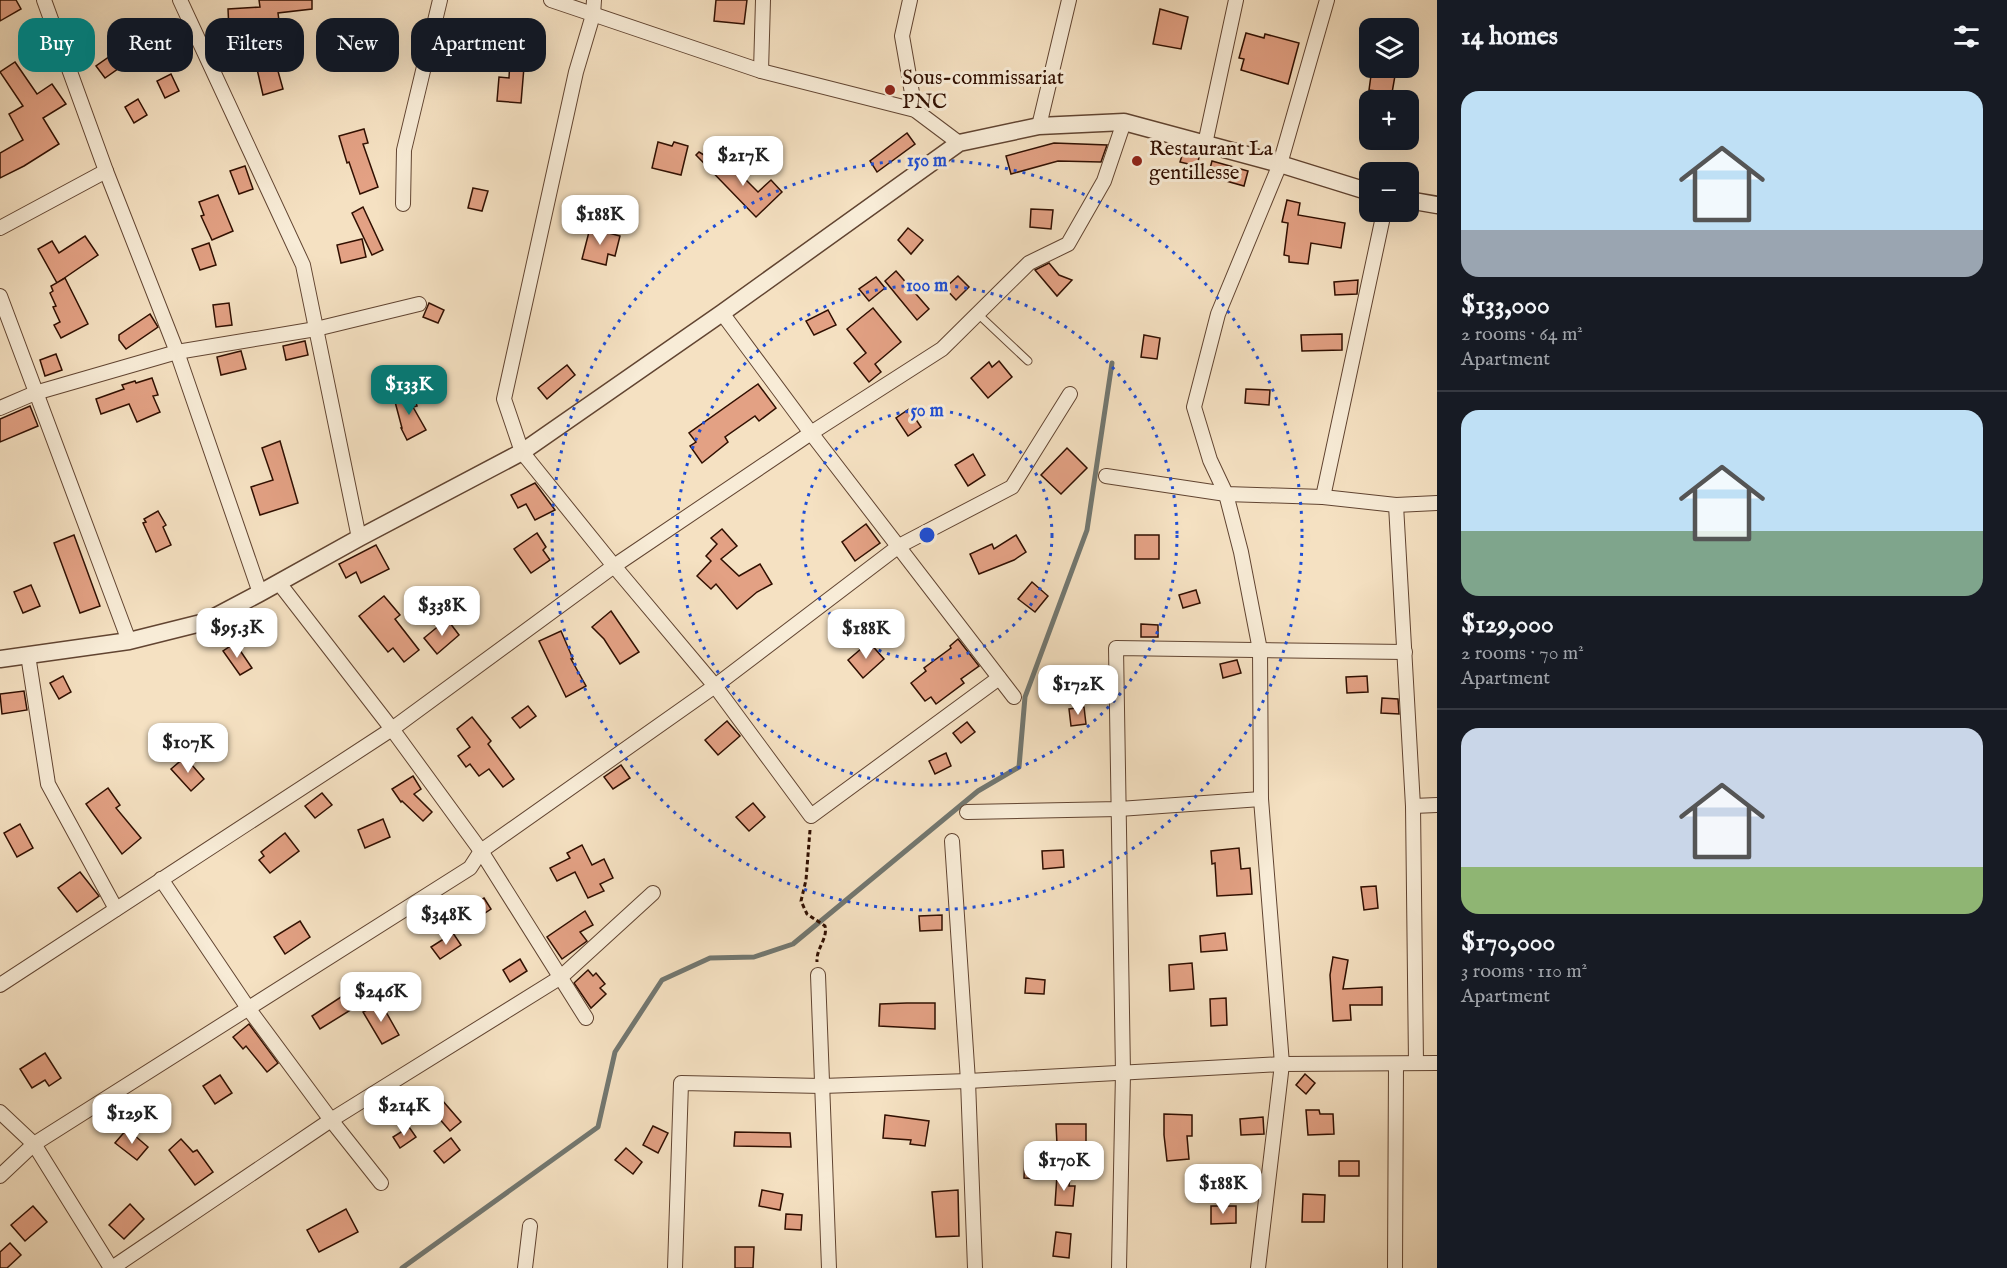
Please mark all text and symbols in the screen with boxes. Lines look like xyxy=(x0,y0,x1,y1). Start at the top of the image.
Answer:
chip: Buy xyxy=(18,18,95,72)
chip: Rent xyxy=(107,18,193,72)
chip: Filters xyxy=(205,18,304,72)
chip: New xyxy=(316,18,399,72)
chip: Apartment xyxy=(411,18,546,72)
map controls xyxy=(1359,18,1419,222)
button: layers xyxy=(1359,18,1419,78)
text: 14 homes xyxy=(1461,20,1558,53)
icon: filters xyxy=(1950,20,1983,53)
place label: Sous-commissariat PNC xyxy=(902,65,1064,116)
marker: Sous-commissariat PNC xyxy=(883,83,897,97)
button: + xyxy=(1359,90,1419,150)
icon: home xyxy=(1668,130,1776,238)
pin: $217K xyxy=(701,136,785,187)
place label: Restaurant La gentillesse xyxy=(1149,136,1274,187)
text: $217K xyxy=(717,143,769,168)
text: 150 m xyxy=(907,150,947,173)
marker: Restaurant La gentillesse xyxy=(1130,154,1144,168)
button: − xyxy=(1359,162,1419,222)
pin: $188K xyxy=(558,195,642,246)
text: $188K xyxy=(576,202,624,227)
text: 100 m xyxy=(906,275,948,298)
text: $133,000 xyxy=(1461,289,1550,322)
text: 2 rooms · 64 m² xyxy=(1461,322,1583,347)
text: Apartment xyxy=(1461,347,1550,372)
pin: $133K xyxy=(367,365,451,416)
text: $133K xyxy=(385,372,433,397)
text: 50 m xyxy=(910,400,944,423)
icon: home xyxy=(1668,449,1776,557)
centre of rings xyxy=(917,525,937,545)
pin: $338K xyxy=(400,586,484,637)
text: $338K xyxy=(418,593,466,618)
pin: $95.3K xyxy=(188,608,286,659)
text: $129,000 xyxy=(1461,608,1554,641)
pin: $188K xyxy=(824,609,908,660)
text: $95.3K xyxy=(210,615,264,640)
text: $188K xyxy=(842,616,890,641)
text: 2 rooms · 70 m² xyxy=(1461,641,1584,666)
pin: $172K xyxy=(1036,665,1120,716)
text: Apartment xyxy=(1461,666,1550,691)
text: $172K xyxy=(1052,672,1104,697)
pin: $107K xyxy=(146,723,230,774)
text: $107K xyxy=(162,730,214,755)
icon: home xyxy=(1668,767,1776,875)
pin: $348K xyxy=(404,895,488,946)
text: $348K xyxy=(421,902,471,927)
text: $170,000 xyxy=(1461,926,1555,959)
text: 3 rooms · 110 m² xyxy=(1461,959,1587,984)
pin: $246K xyxy=(339,972,423,1023)
text: $246K xyxy=(354,979,408,1004)
text: Apartment xyxy=(1461,984,1550,1009)
pin: $214K xyxy=(362,1086,446,1137)
text: $214K xyxy=(378,1093,430,1118)
pin: $129K xyxy=(90,1094,174,1145)
text: $129K xyxy=(106,1101,158,1126)
pin: $170K xyxy=(1022,1141,1106,1192)
text: $170K xyxy=(1038,1148,1090,1173)
pin: $188K xyxy=(1181,1164,1265,1215)
text: $188K xyxy=(1199,1171,1247,1196)

